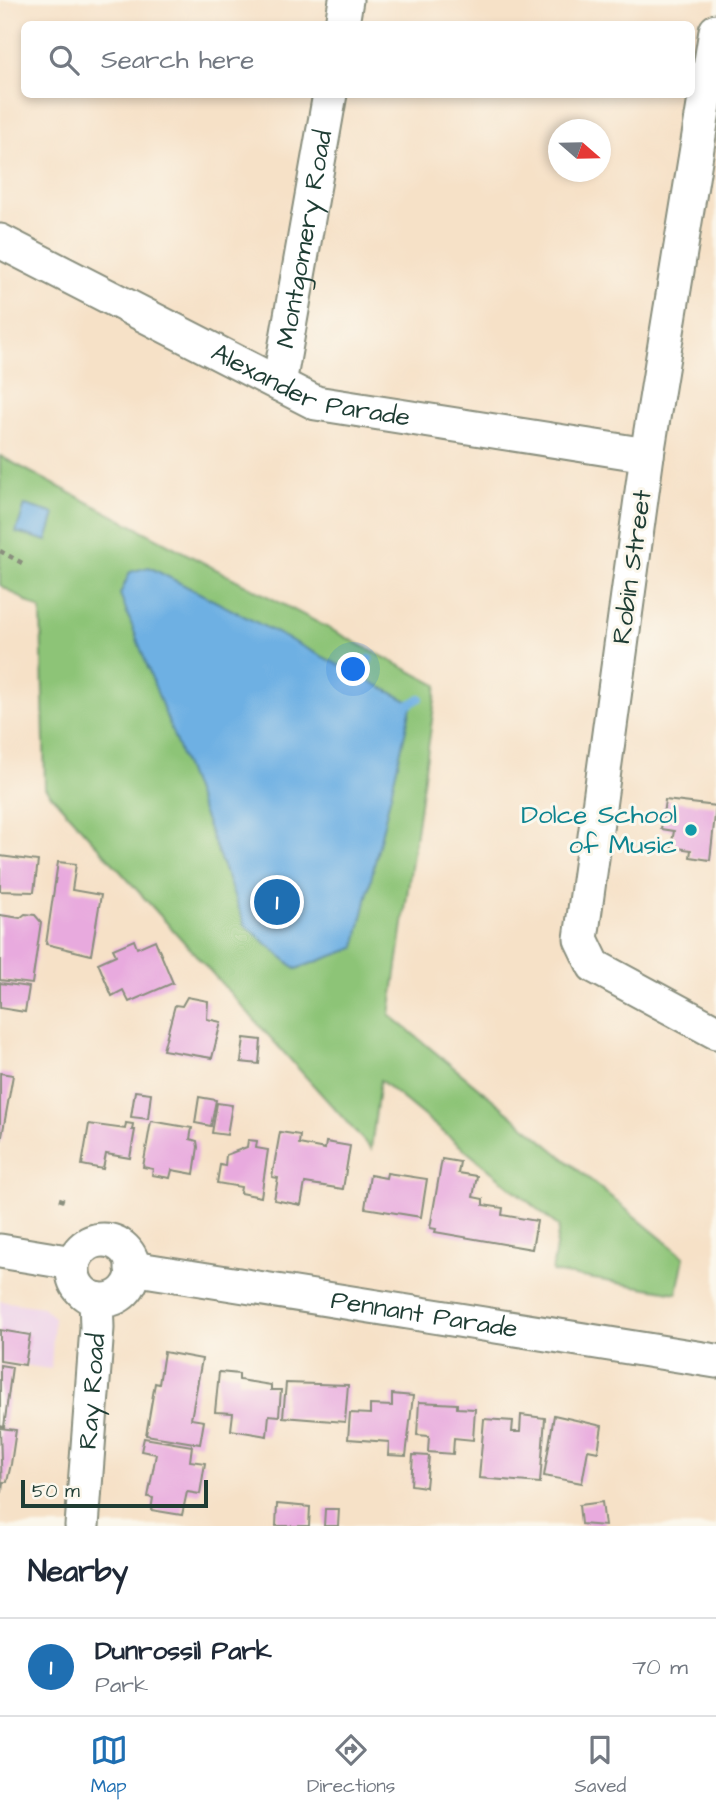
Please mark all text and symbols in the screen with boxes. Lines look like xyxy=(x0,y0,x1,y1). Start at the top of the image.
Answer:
search box xyxy=(21,21,695,98)
icon: search xyxy=(45,41,83,79)
text: Search here xyxy=(101,42,254,78)
north arrow xyxy=(548,119,611,182)
street label: Montgomery Road xyxy=(268,127,341,351)
street label: Alexander Parade xyxy=(205,334,413,436)
street label: Robin Street xyxy=(603,487,661,646)
your location xyxy=(336,652,370,686)
place label: Dolce School of Music xyxy=(521,797,677,863)
marker: Dolce School of Music xyxy=(683,822,699,838)
pin: 1 xyxy=(254,876,300,928)
street label: Pennant Parade xyxy=(328,1282,520,1347)
street label: Ray Road xyxy=(70,1332,115,1451)
scale bar xyxy=(21,1477,208,1509)
text: 50 m xyxy=(32,1478,80,1505)
text: Nearby xyxy=(28,1551,128,1593)
text: Dunrossil Park xyxy=(95,1633,272,1669)
text: 1 xyxy=(50,1651,52,1683)
text: 70 m xyxy=(632,1651,688,1683)
text: Park xyxy=(95,1669,148,1701)
tab: Map xyxy=(90,1731,128,1800)
tab: Directions xyxy=(307,1731,395,1800)
tab: Saved xyxy=(575,1731,626,1800)

